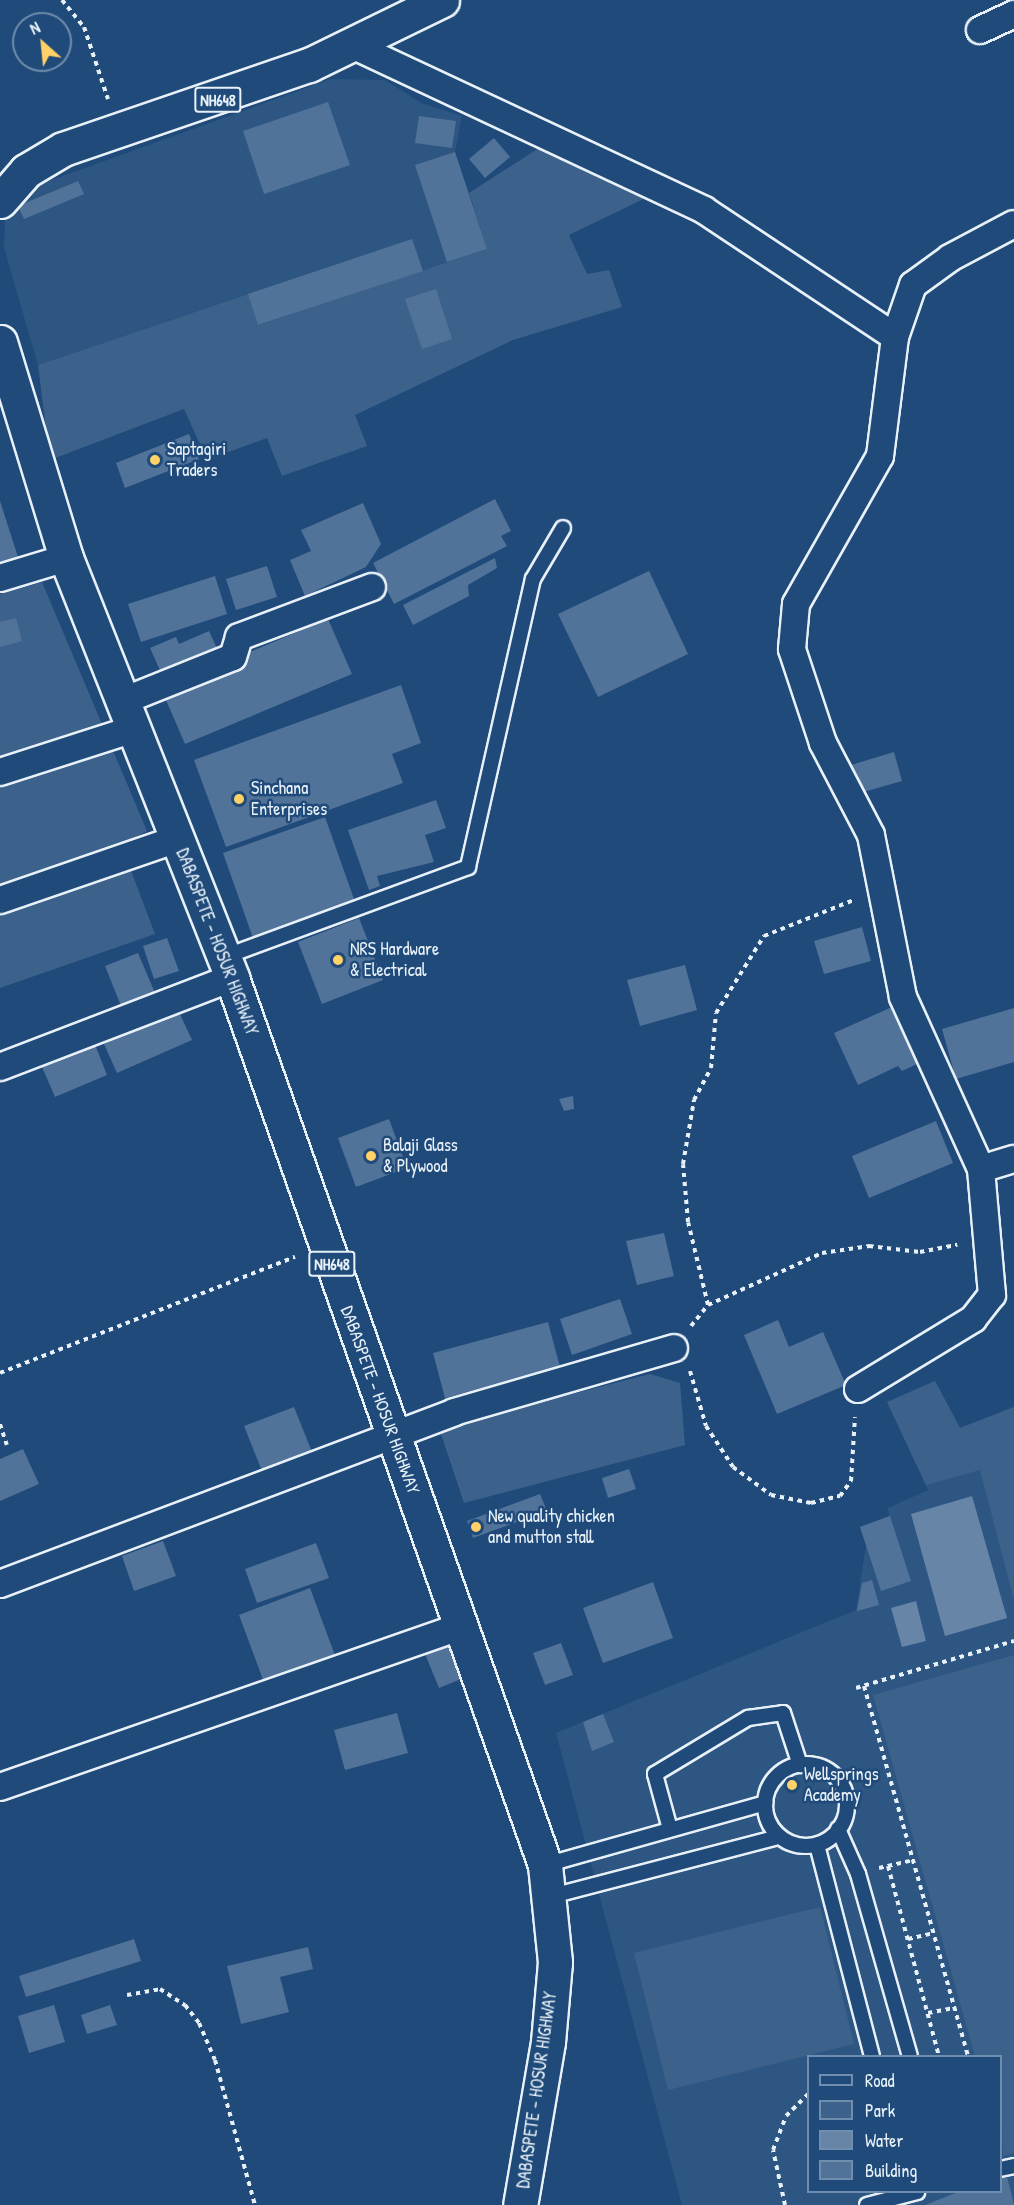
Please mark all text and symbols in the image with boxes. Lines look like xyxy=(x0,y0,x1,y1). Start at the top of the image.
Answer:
north arrow xyxy=(12,12,72,72)
text: N xyxy=(26,16,44,39)
road number: NH648 xyxy=(194,87,242,113)
place label: Saptagiri Traders xyxy=(167,439,226,482)
marker: Saptagiri Traders xyxy=(148,453,162,467)
place label: Sinchana Enterprises xyxy=(251,778,327,820)
marker: Sinchana Enterprises xyxy=(232,792,246,806)
street label: DABASPETE - HOSUR HIGHWAY xyxy=(171,845,263,1039)
place label: NRS Hardware & Electrical xyxy=(350,939,439,982)
marker: NRS Hardware & Electrical xyxy=(331,953,345,967)
place label: Balaji Glass & Plywood xyxy=(383,1135,458,1178)
marker: Balaji Glass & Plywood xyxy=(364,1149,378,1163)
road number: NH648 xyxy=(308,1251,356,1277)
street label: DABASPETE - HOSUR HIGHWAY xyxy=(336,1303,424,1497)
place label: New quality chicken and mutton stall xyxy=(488,1506,615,1549)
marker: New quality chicken and mutton stall xyxy=(469,1520,483,1534)
place label: Wellsprings Academy xyxy=(804,1764,879,1806)
marker: Wellsprings Academy xyxy=(785,1778,799,1792)
street label: DABASPETE - HOSUR HIGHWAY xyxy=(512,1990,562,2190)
legend xyxy=(807,2055,1002,2193)
text: Road xyxy=(865,2068,895,2093)
text: Park xyxy=(865,2098,895,2123)
text: Water xyxy=(865,2128,903,2153)
text: Building xyxy=(865,2158,917,2183)

